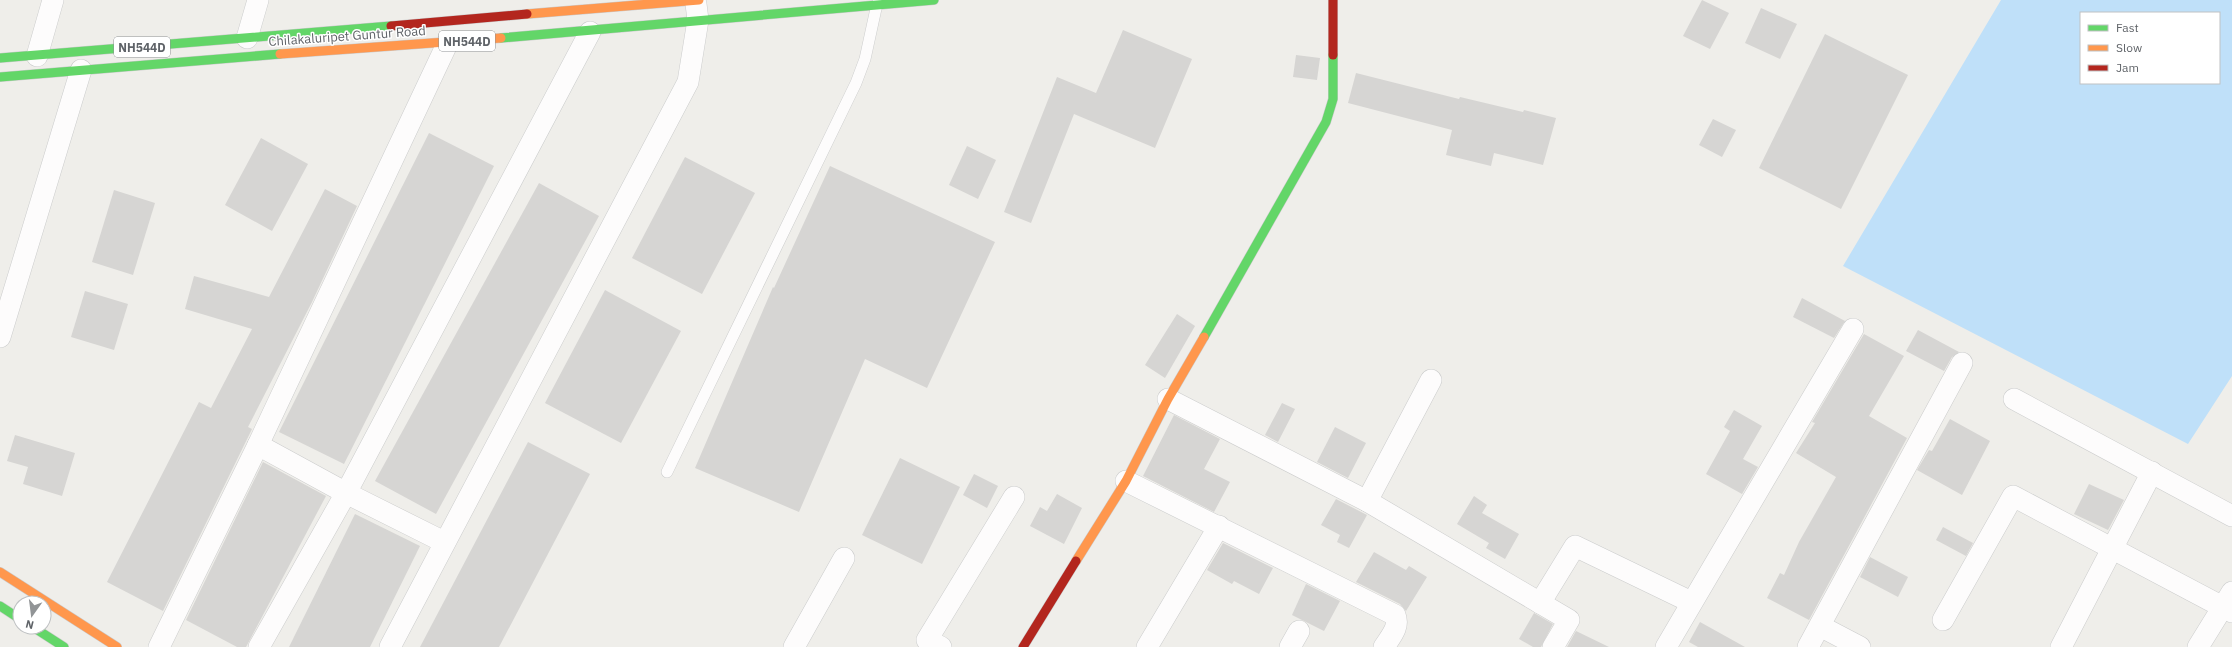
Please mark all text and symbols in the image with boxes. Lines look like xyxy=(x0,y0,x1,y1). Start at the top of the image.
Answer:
legend xyxy=(2080,12,2220,84)
text: Fast xyxy=(2116,20,2139,35)
street label: Chilakaluripet Guntur Road xyxy=(268,22,426,50)
road number: NH544D xyxy=(439,31,495,51)
road number: NH544D xyxy=(114,37,170,57)
text: Slow xyxy=(2116,40,2142,55)
text: Jam xyxy=(2116,60,2139,75)
north arrow xyxy=(12,595,52,635)
text: N xyxy=(24,617,35,632)

